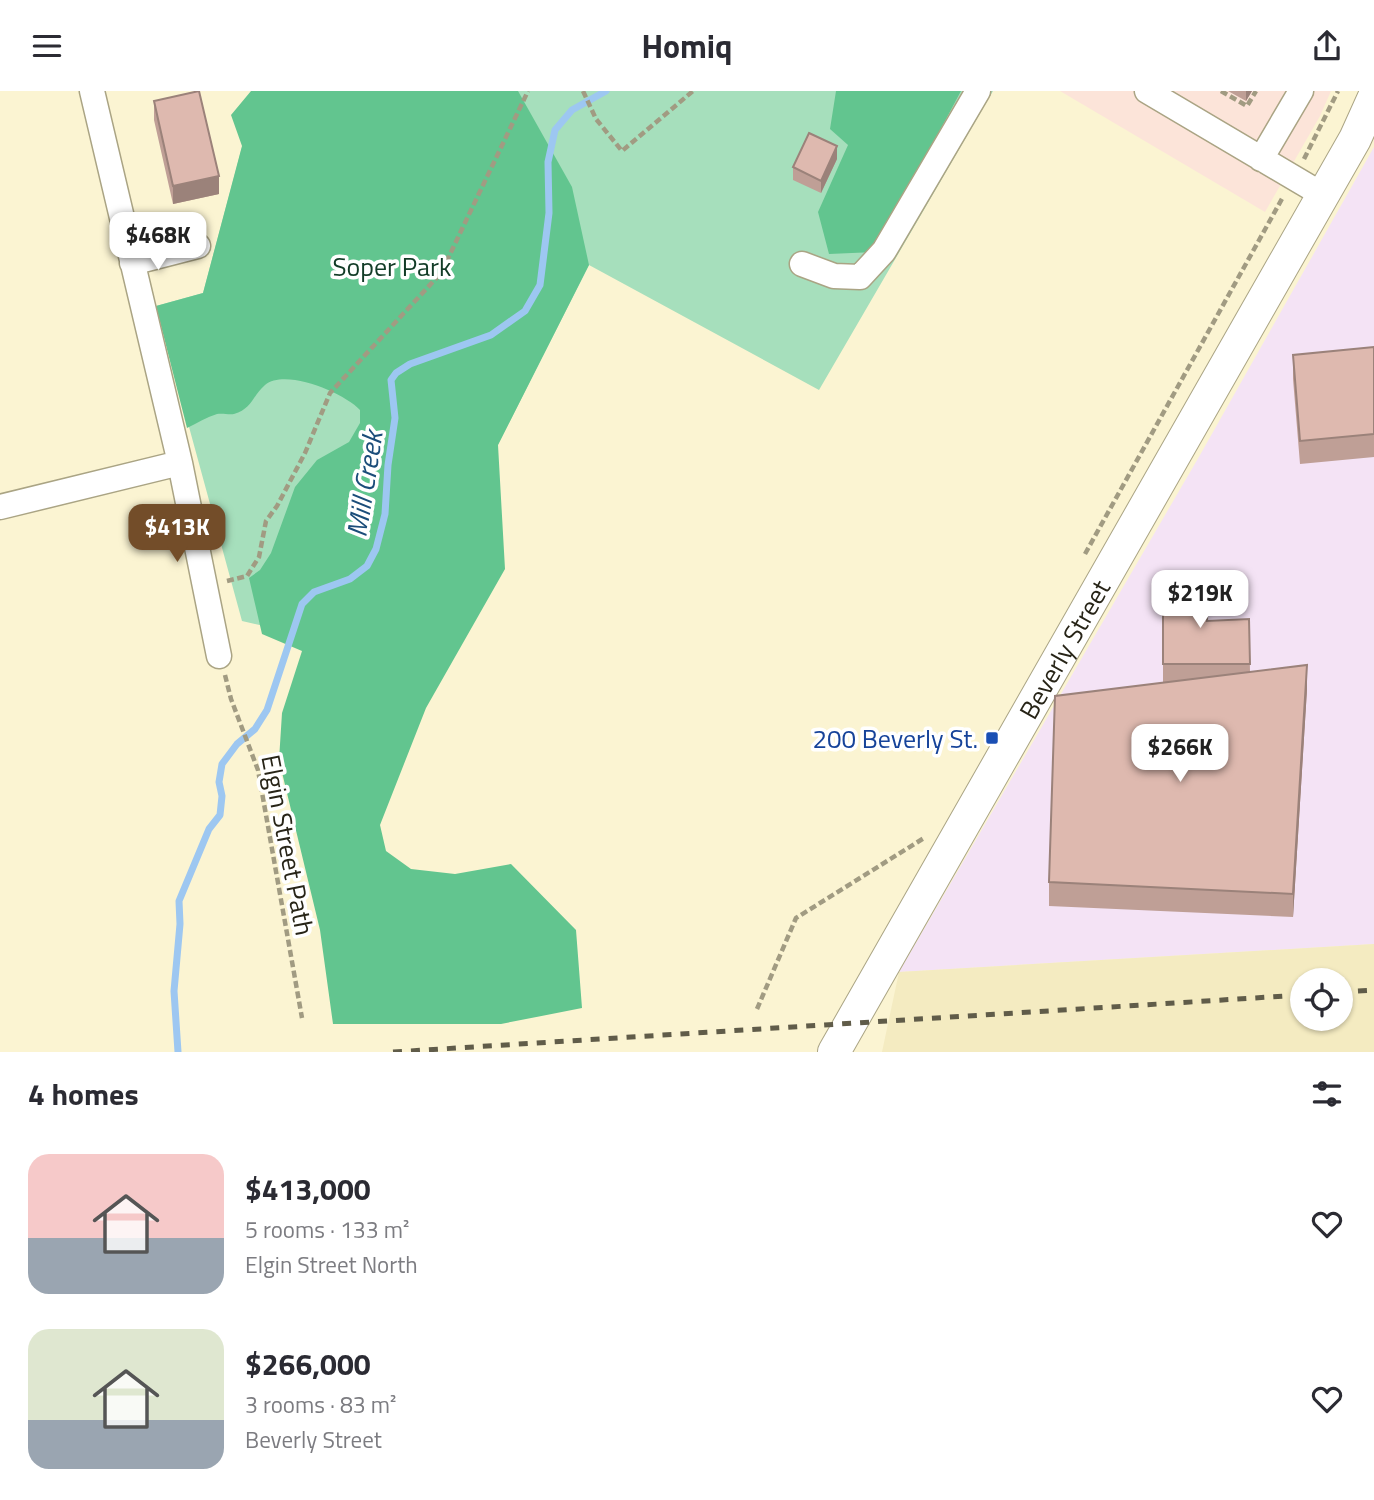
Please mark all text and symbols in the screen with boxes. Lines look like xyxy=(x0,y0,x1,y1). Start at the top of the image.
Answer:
text: Homiq xyxy=(642,22,732,70)
icon: menu xyxy=(28,27,66,65)
icon: share xyxy=(1308,27,1346,65)
pin: $468K xyxy=(109,213,207,272)
text: $468K xyxy=(125,217,191,252)
park label: Soper Park xyxy=(332,247,452,286)
water label: Mill Creek xyxy=(334,424,394,540)
pin: $413K xyxy=(128,505,226,564)
text: $413K xyxy=(144,509,210,544)
pin: $219K xyxy=(1151,571,1249,630)
street label: Beverly Street xyxy=(1009,572,1119,726)
text: $219K xyxy=(1167,575,1233,610)
place label: 200 Beverly St. xyxy=(812,719,978,758)
pin: $266K xyxy=(1131,725,1229,784)
text: $266K xyxy=(1147,729,1213,764)
marker: 200 Beverly St. xyxy=(984,730,1000,746)
street label: Elgin Street Path xyxy=(251,751,325,939)
map controls xyxy=(1290,968,1353,1031)
button: locate xyxy=(1290,968,1353,1031)
text: 4 homes xyxy=(28,1071,139,1117)
icon: filters xyxy=(1308,1075,1346,1113)
text: $413,000 xyxy=(245,1166,371,1212)
icon: home xyxy=(84,1182,168,1266)
icon: heart xyxy=(1308,1205,1346,1243)
text: 5 rooms · 133 m² xyxy=(245,1212,409,1247)
text: Elgin Street North xyxy=(245,1247,418,1282)
text: $266,000 xyxy=(245,1341,371,1387)
icon: home xyxy=(84,1357,168,1441)
icon: heart xyxy=(1308,1380,1346,1418)
text: 3 rooms · 83 m² xyxy=(245,1387,396,1422)
text: Beverly Street xyxy=(245,1422,382,1457)

